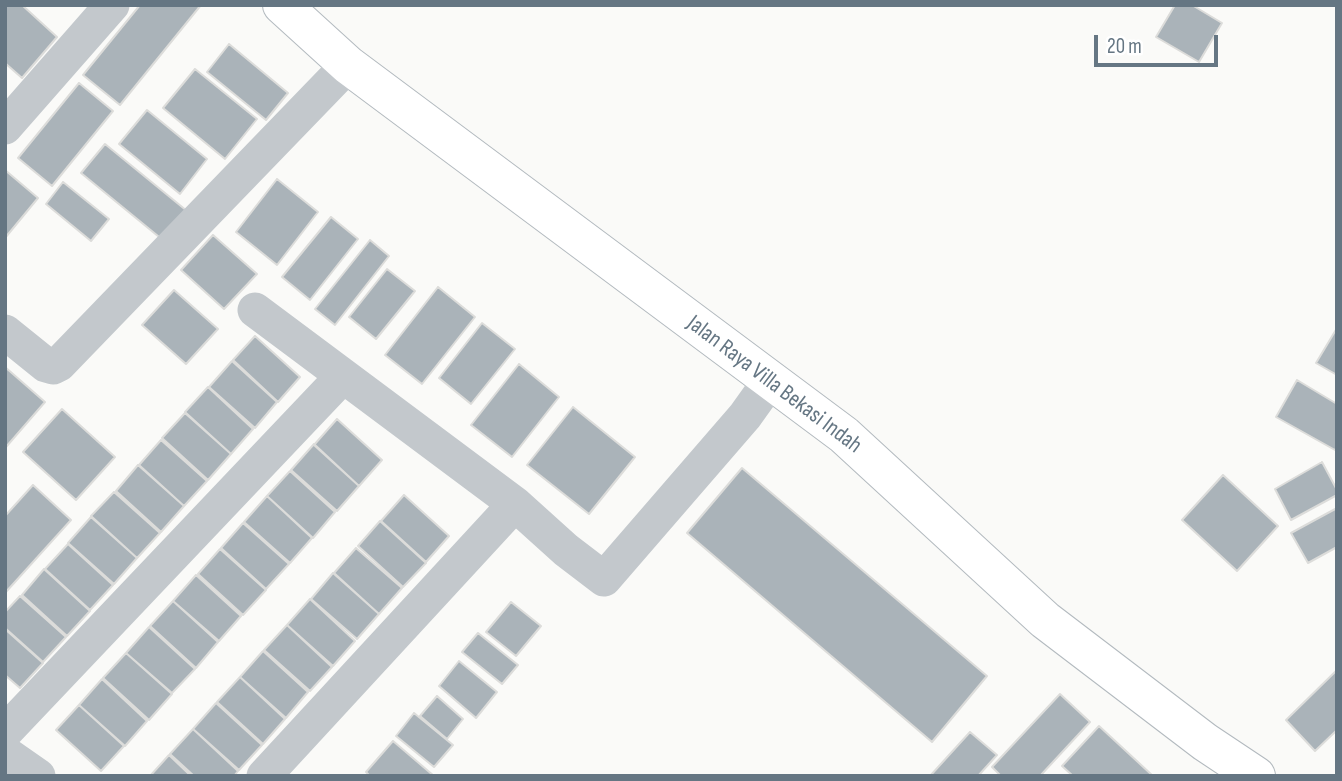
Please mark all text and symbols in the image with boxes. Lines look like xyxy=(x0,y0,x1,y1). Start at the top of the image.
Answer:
scale bar xyxy=(1097,21,1221,65)
text: 20 m xyxy=(1107,34,1142,59)
street label: Jalan Raya Villa Bekasi Indah xyxy=(681,310,867,460)

